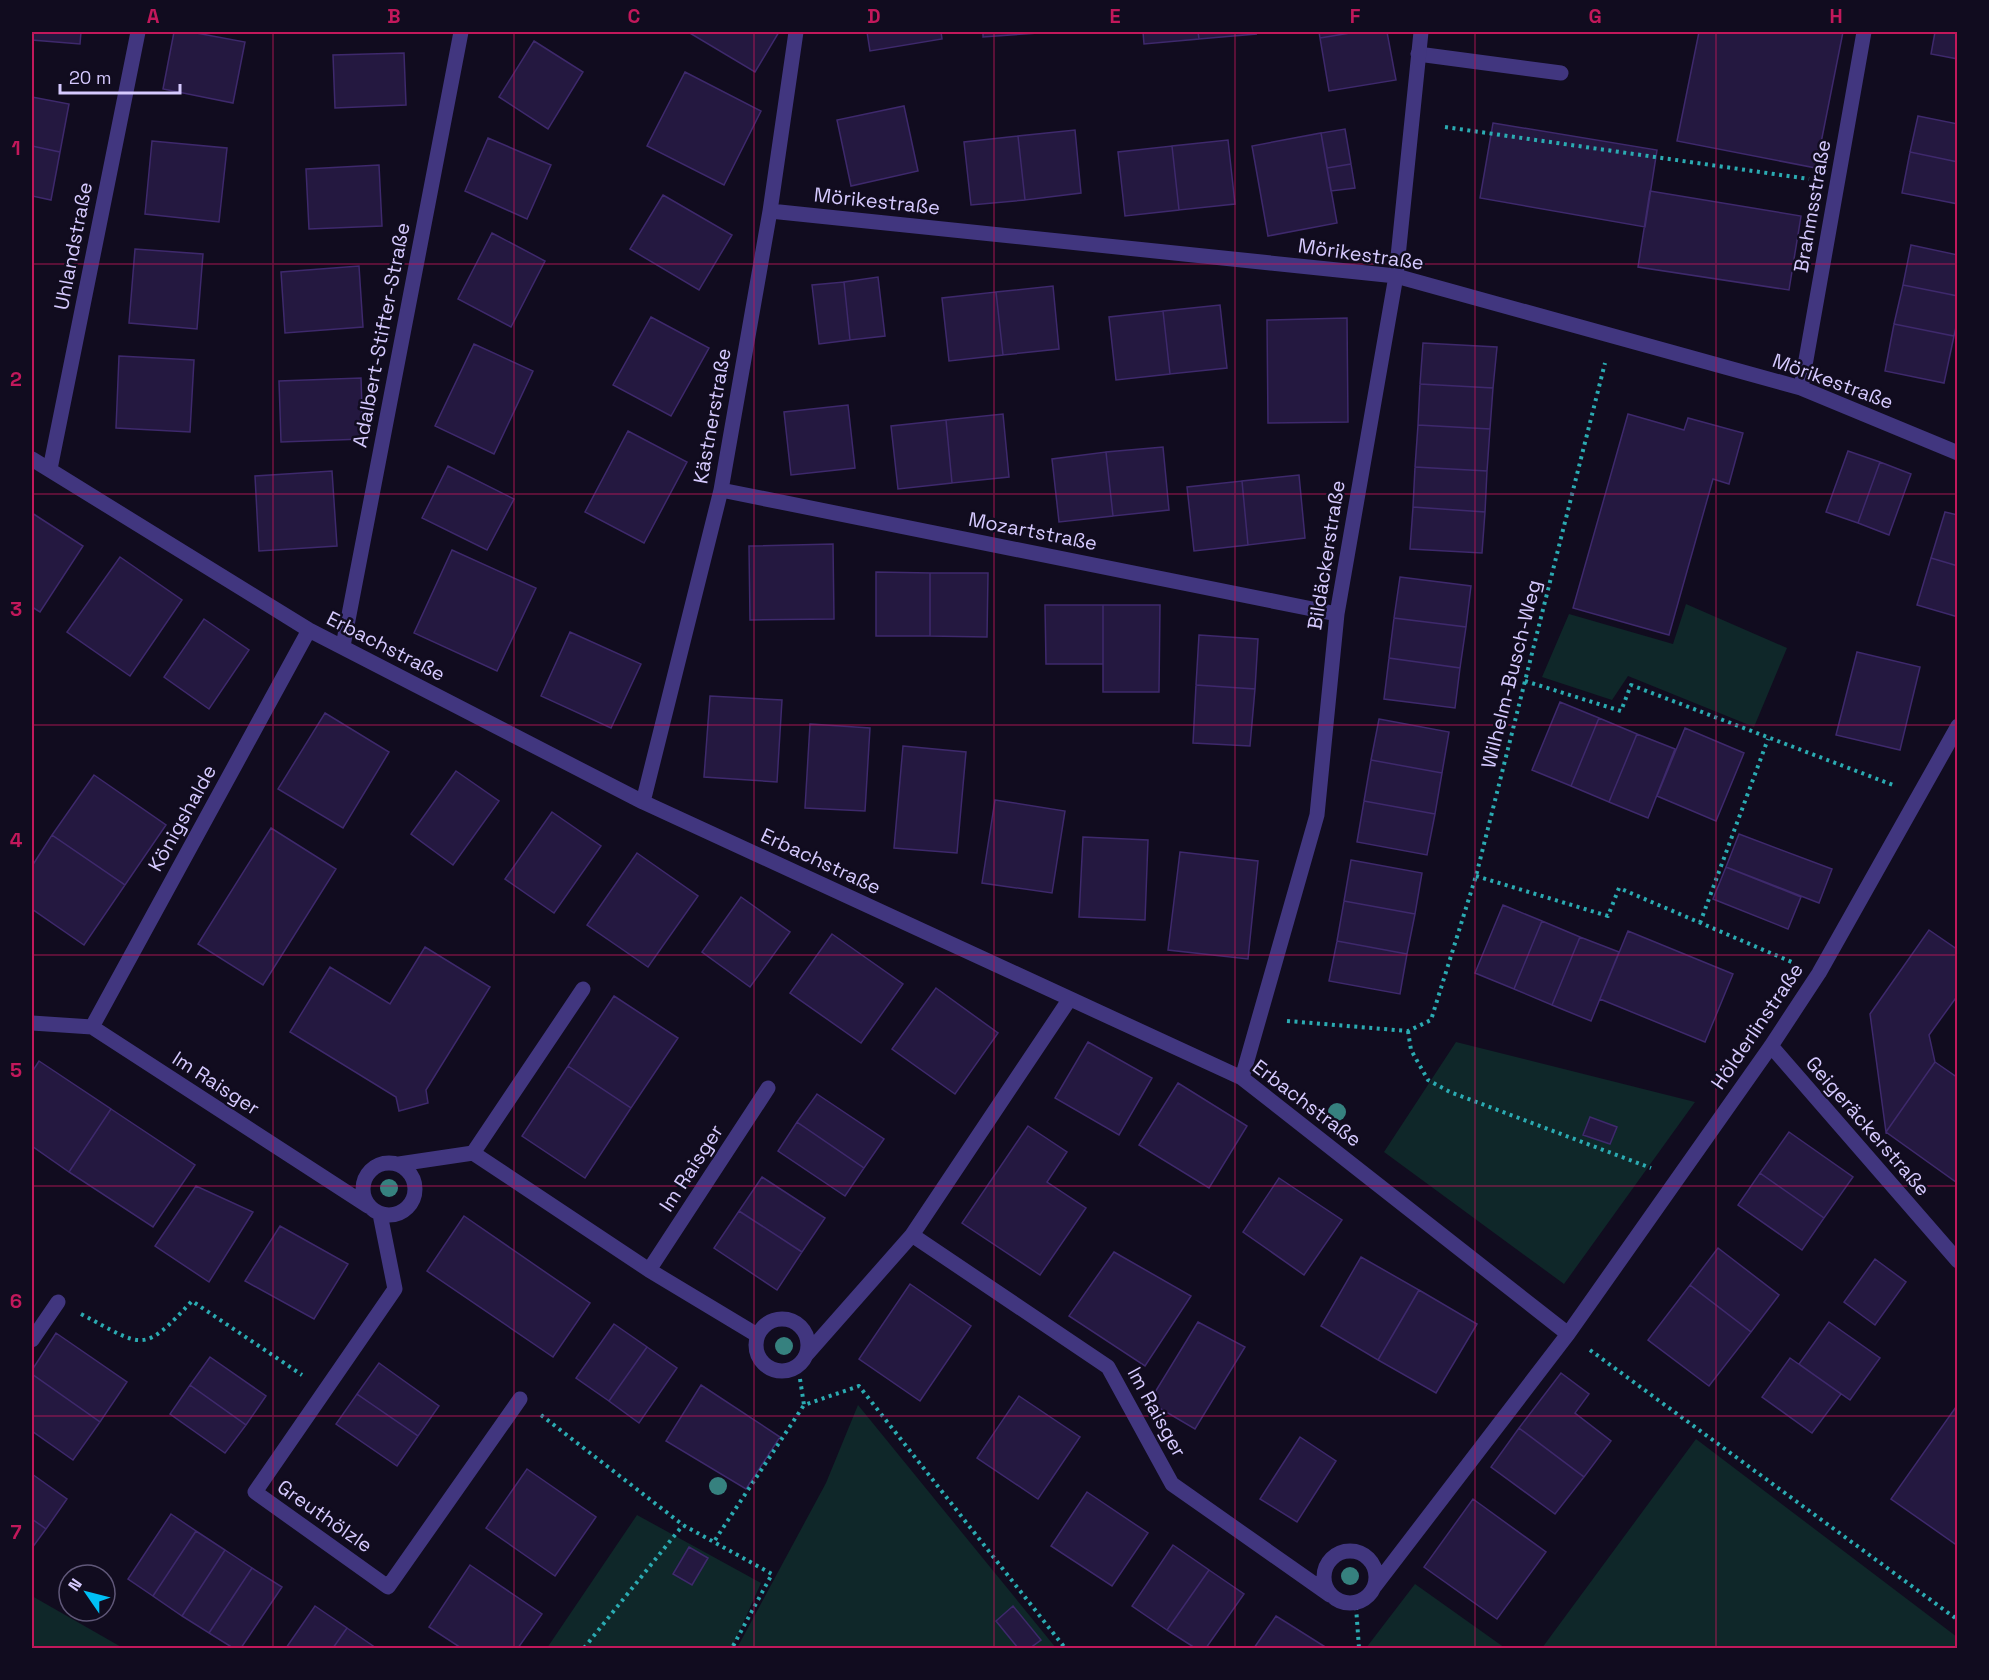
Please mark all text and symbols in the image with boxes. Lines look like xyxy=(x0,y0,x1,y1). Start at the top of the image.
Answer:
text: A xyxy=(147,3,160,29)
text: B xyxy=(387,3,401,29)
text: C xyxy=(628,3,641,29)
text: D xyxy=(867,3,881,29)
text: E xyxy=(1109,3,1121,29)
text: F xyxy=(1350,3,1361,29)
text: G xyxy=(1588,3,1602,29)
text: H xyxy=(1829,3,1843,29)
scale bar xyxy=(60,57,180,95)
text: 20 m xyxy=(69,66,112,89)
text: 1 xyxy=(11,135,21,161)
street label: Brahmsstraße xyxy=(1788,137,1836,275)
street label: Uhlandstraße xyxy=(48,180,98,312)
street label: Mörikestraße xyxy=(813,181,941,221)
street label: Adalbert-Stifter-Straße xyxy=(346,220,416,450)
street label: Mörikestraße xyxy=(1296,232,1426,276)
street label: Kästnerstraße xyxy=(687,346,737,486)
street label: Mörikestraße xyxy=(1769,347,1897,415)
text: 2 xyxy=(10,366,22,392)
street label: Bildäckerstraße xyxy=(1301,478,1351,632)
street label: Mozartstraße xyxy=(966,506,1100,556)
street label: Wilhelm-Busch-Weg xyxy=(1475,577,1547,771)
text: 3 xyxy=(10,596,22,622)
street label: Erbachstraße xyxy=(322,605,450,687)
street label: Königshalde xyxy=(142,760,222,876)
street label: Erbachstraße xyxy=(757,822,885,900)
text: 4 xyxy=(10,827,23,853)
street label: Hölderlinstraße xyxy=(1705,958,1809,1094)
street label: Im Raisger xyxy=(167,1045,265,1121)
street label: Geigeräckerstraße xyxy=(1800,1051,1936,1201)
street label: Erbachstraße xyxy=(1247,1054,1367,1152)
text: 5 xyxy=(10,1057,22,1083)
street label: Im Raisger xyxy=(653,1119,729,1217)
text: 6 xyxy=(10,1288,22,1314)
street label: Im Raisger xyxy=(1122,1362,1192,1462)
street label: Greuthölzle xyxy=(272,1474,378,1558)
text: 7 xyxy=(10,1519,22,1545)
north arrow xyxy=(57,1563,117,1623)
text: N xyxy=(63,1574,87,1595)

